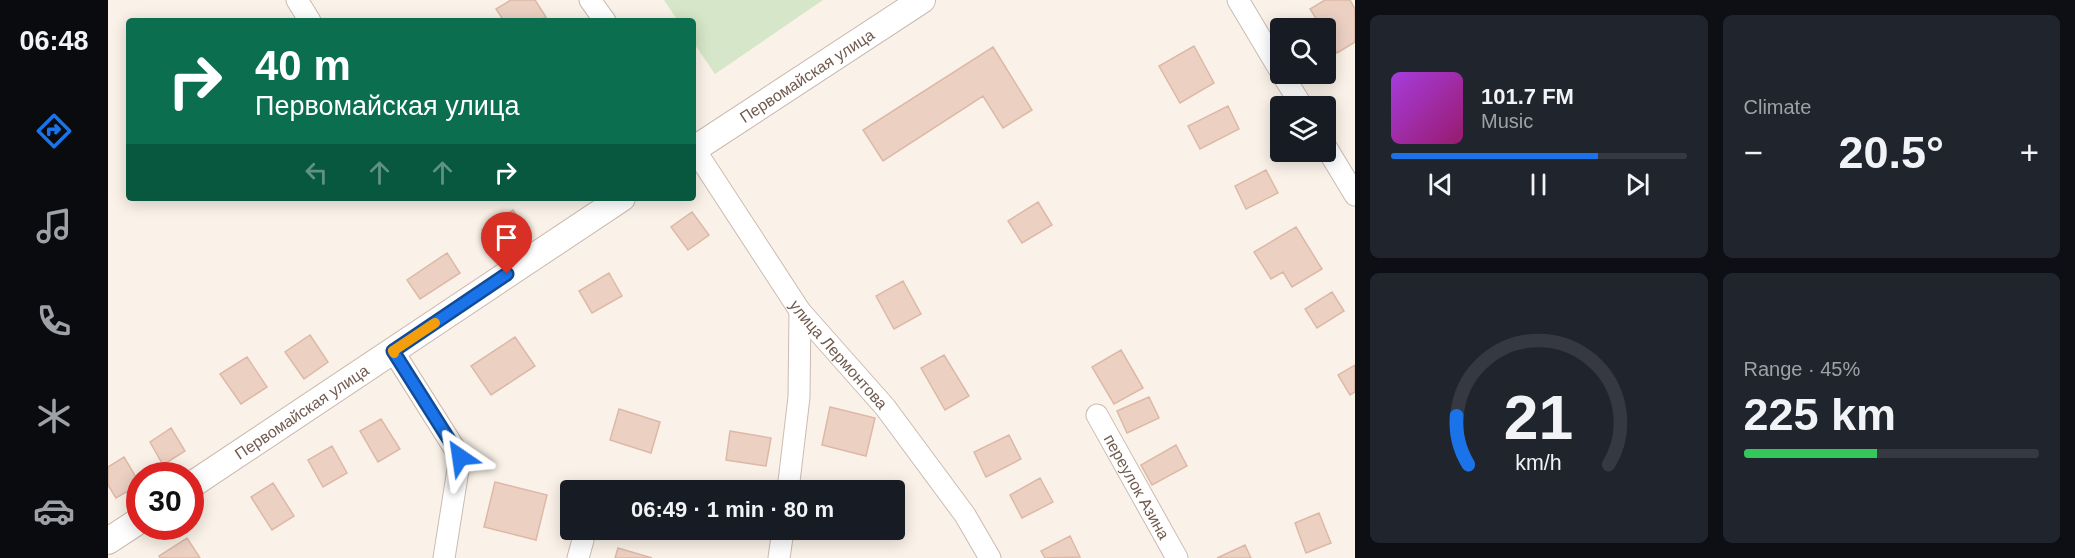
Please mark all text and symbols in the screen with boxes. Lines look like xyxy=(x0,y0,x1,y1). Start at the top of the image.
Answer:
map controls xyxy=(1270,18,1336,162)
button: search xyxy=(1270,18,1336,84)
text: 06:48 xyxy=(19,26,89,56)
street label: Первомайская улица xyxy=(737,26,877,126)
icon: right xyxy=(156,42,234,120)
text: 40 m xyxy=(255,42,351,89)
text: 101.7 FM xyxy=(1481,84,1574,109)
text: Первомайская улица xyxy=(255,91,519,121)
button: layers xyxy=(1270,96,1336,162)
text: Climate xyxy=(1744,96,1811,118)
icon: directions xyxy=(33,110,75,152)
text: Music xyxy=(1481,110,1533,132)
text: 20.5° xyxy=(1838,127,1944,178)
text: − xyxy=(1744,134,1763,171)
text: + xyxy=(2020,134,2039,171)
icon: left xyxy=(300,156,333,189)
icon: ahead xyxy=(363,156,396,189)
icon: ahead xyxy=(426,156,459,189)
icon: right xyxy=(489,156,522,189)
icon: previous xyxy=(1424,168,1457,201)
icon: pause xyxy=(1522,168,1555,201)
icon: next xyxy=(1621,168,1654,201)
icon: music xyxy=(33,205,75,247)
pin xyxy=(481,212,532,274)
icon: arrive xyxy=(490,221,523,254)
street label: улица Лермонтова xyxy=(786,297,891,413)
icon: phone xyxy=(33,300,75,342)
text: Range · 45% xyxy=(1744,358,1860,380)
street label: Первомайская улица xyxy=(232,361,372,463)
text: 21 xyxy=(1504,383,1573,452)
text: 225 km xyxy=(1744,389,1896,440)
icon: climate xyxy=(33,395,75,437)
position arrow xyxy=(428,425,492,489)
street label: переулок Азина xyxy=(1101,431,1173,542)
text: km/h xyxy=(1516,451,1562,475)
speed limit sign: 30 xyxy=(126,462,204,540)
icon: car xyxy=(33,490,75,532)
text: 06:49 · 1 min · 80 m xyxy=(631,497,834,522)

